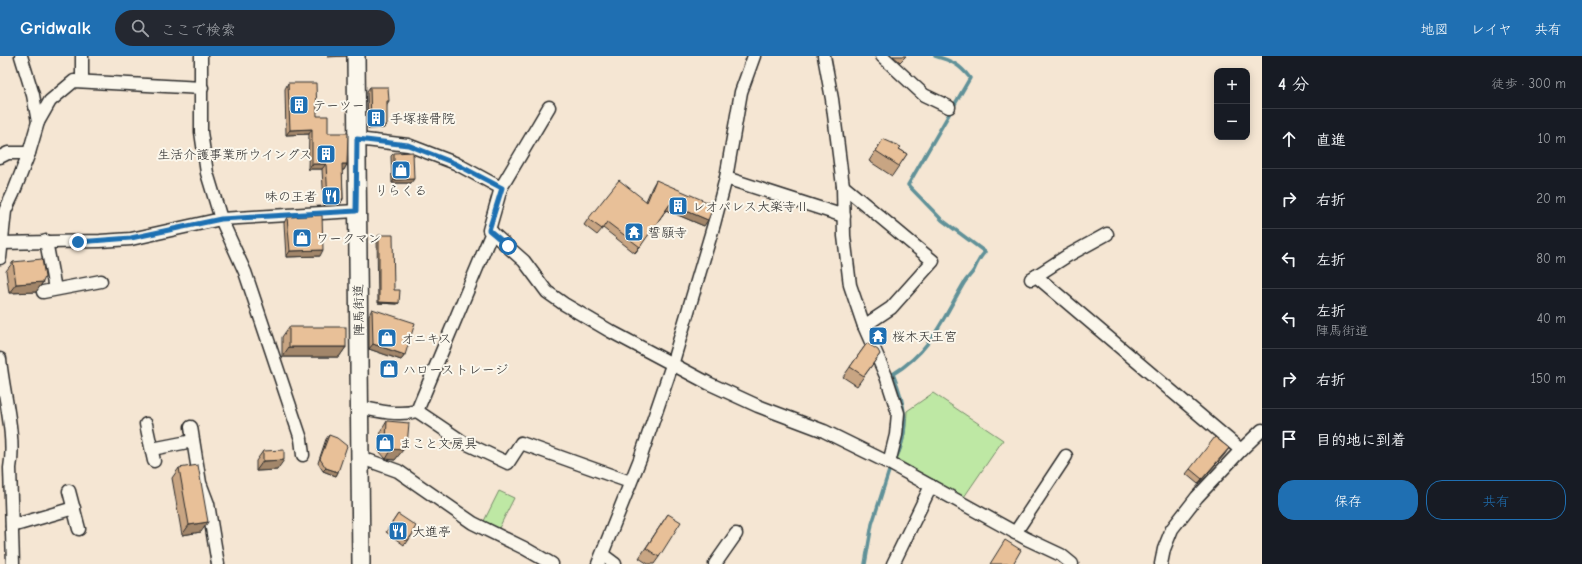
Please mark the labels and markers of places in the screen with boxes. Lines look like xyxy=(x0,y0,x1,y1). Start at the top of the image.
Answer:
building icon: テーツー xyxy=(288,94,310,116)
place label: テーツー xyxy=(313,98,365,113)
building icon: 手塚接骨院 xyxy=(365,107,387,129)
place label: 手塚接骨院 xyxy=(390,111,455,126)
building icon: 生活介護事業所ウイングス xyxy=(315,143,337,165)
place label: 生活介護事業所ウイングス xyxy=(157,147,312,162)
shop icon: りらくる xyxy=(390,159,412,181)
place label: りらくる xyxy=(375,183,427,198)
restaurant icon: 味の王者 xyxy=(320,185,342,207)
place label: 味の王者 xyxy=(265,189,317,204)
building icon: レオパレス大楽寺Ⅱ xyxy=(667,195,689,217)
place label: レオパレス大楽寺Ⅱ xyxy=(692,199,809,214)
temple icon: 誓願寺 xyxy=(623,221,645,243)
place label: 誓願寺 xyxy=(648,225,687,240)
shop icon: ワークマン xyxy=(291,227,313,249)
place label: ワークマン xyxy=(316,231,381,246)
temple icon: 桜木天王宮 xyxy=(867,325,889,347)
shop icon: オニキス xyxy=(376,327,398,349)
place label: 桜木天王宮 xyxy=(892,329,957,344)
place label: オニキス xyxy=(401,331,452,346)
shop icon: ハローストレージ xyxy=(378,358,400,380)
place label: ハローストレージ xyxy=(403,362,508,377)
shop icon: まこと文房具 xyxy=(374,432,396,454)
place label: まこと文房具 xyxy=(399,436,477,451)
restaurant icon: 大進亭 xyxy=(387,520,409,542)
place label: 大進亭 xyxy=(412,524,451,539)

